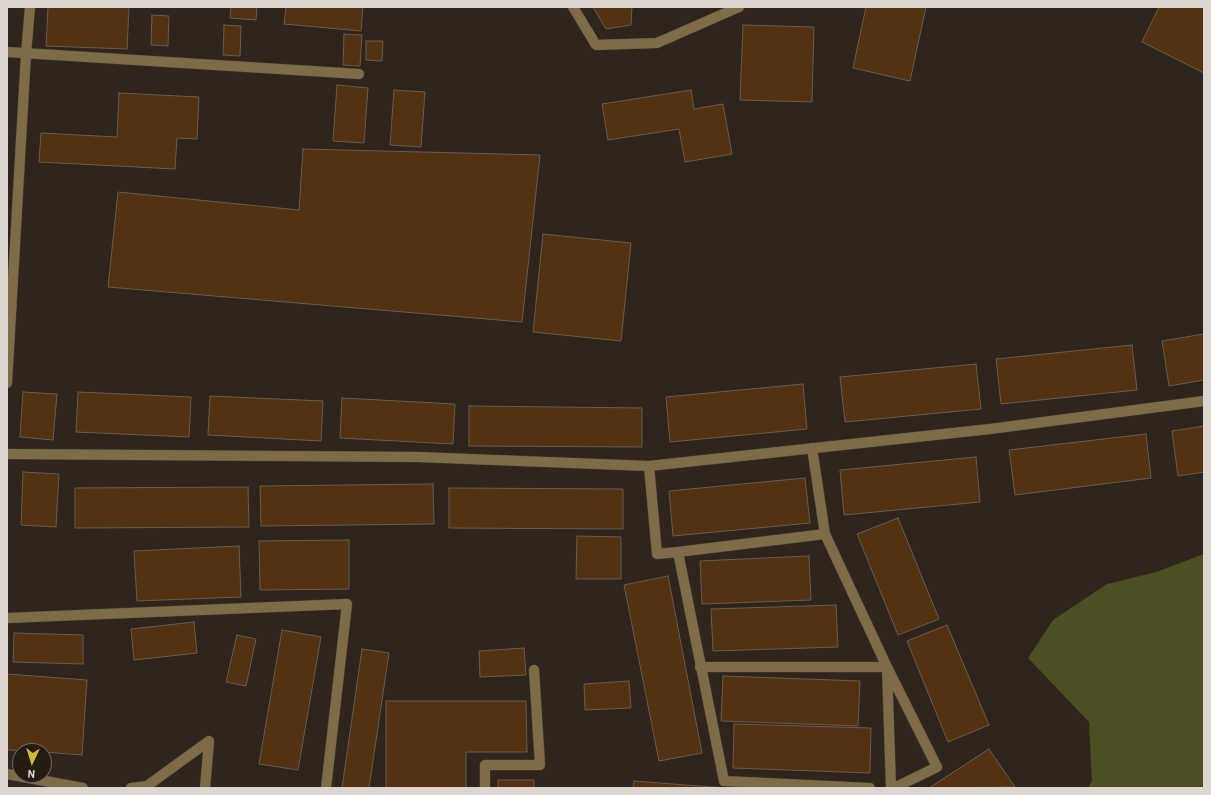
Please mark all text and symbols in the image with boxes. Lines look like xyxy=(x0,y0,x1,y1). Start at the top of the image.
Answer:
north arrow xyxy=(12,743,52,783)
text: N xyxy=(27,768,35,781)

